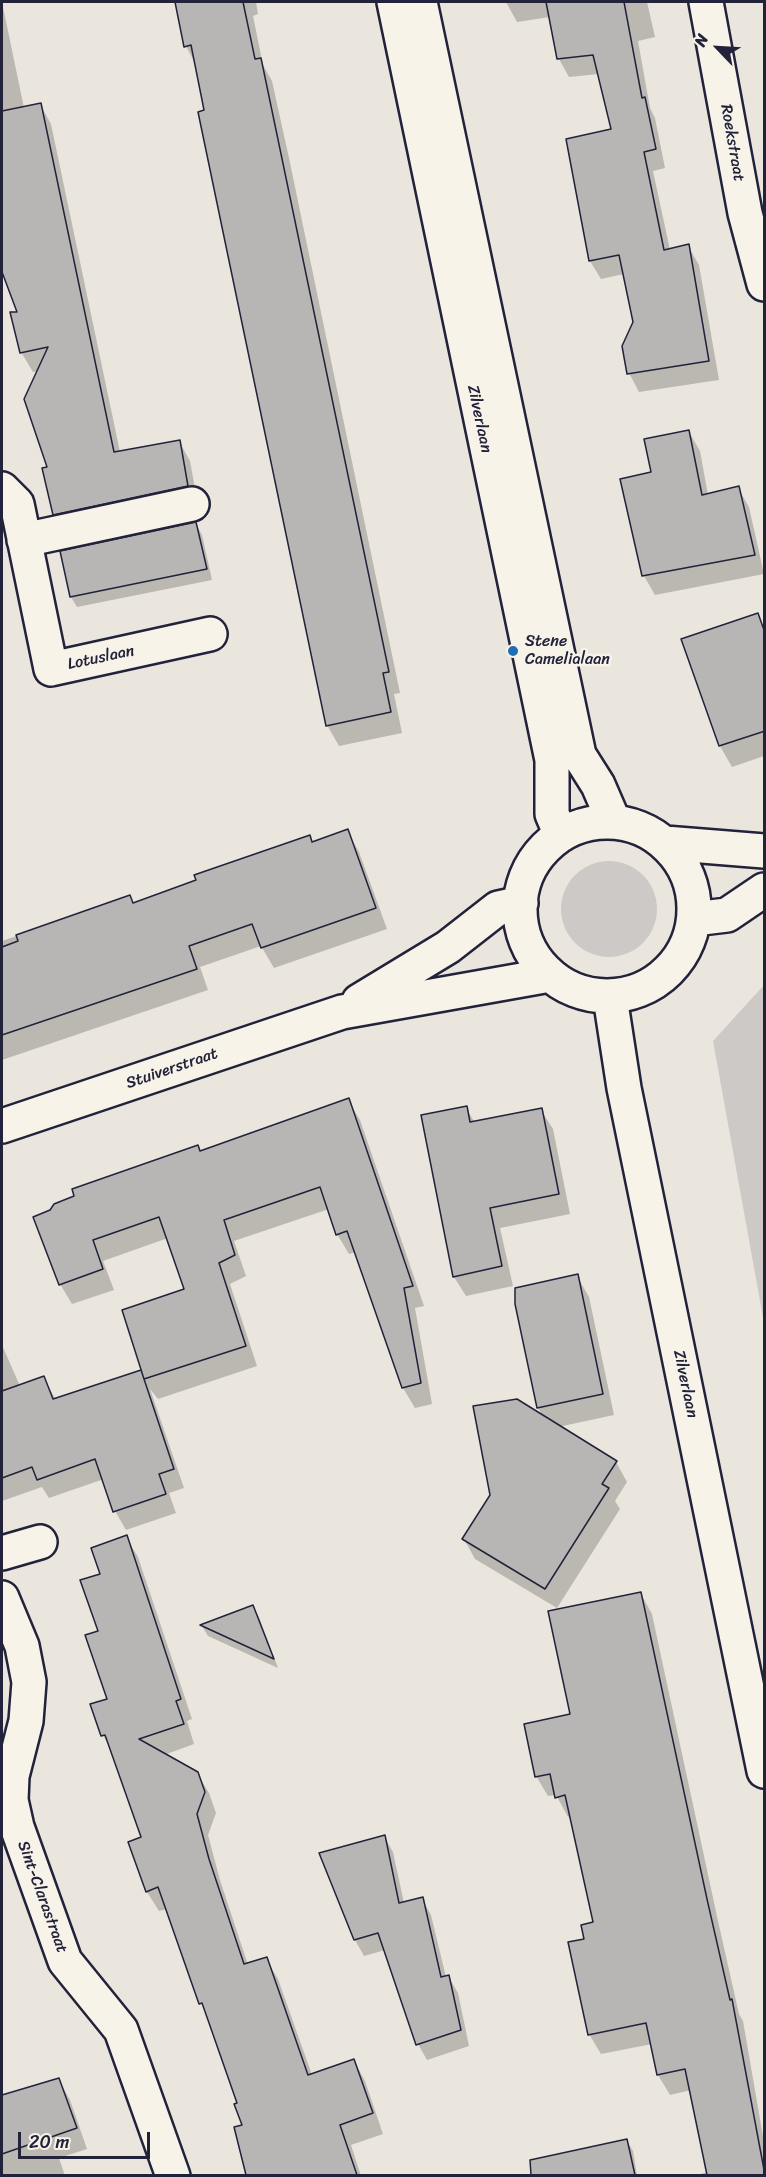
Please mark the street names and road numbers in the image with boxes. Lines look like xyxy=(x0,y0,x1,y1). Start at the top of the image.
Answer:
street label: Roekstraat xyxy=(716,103,748,183)
street label: Zilverlaan xyxy=(462,383,496,455)
street label: Lotuslaan xyxy=(66,642,136,674)
street label: Stuiverstraat xyxy=(124,1044,220,1094)
street label: Zilverlaan xyxy=(668,1348,702,1420)
street label: Sint-Clarastraat xyxy=(13,1838,71,1956)

